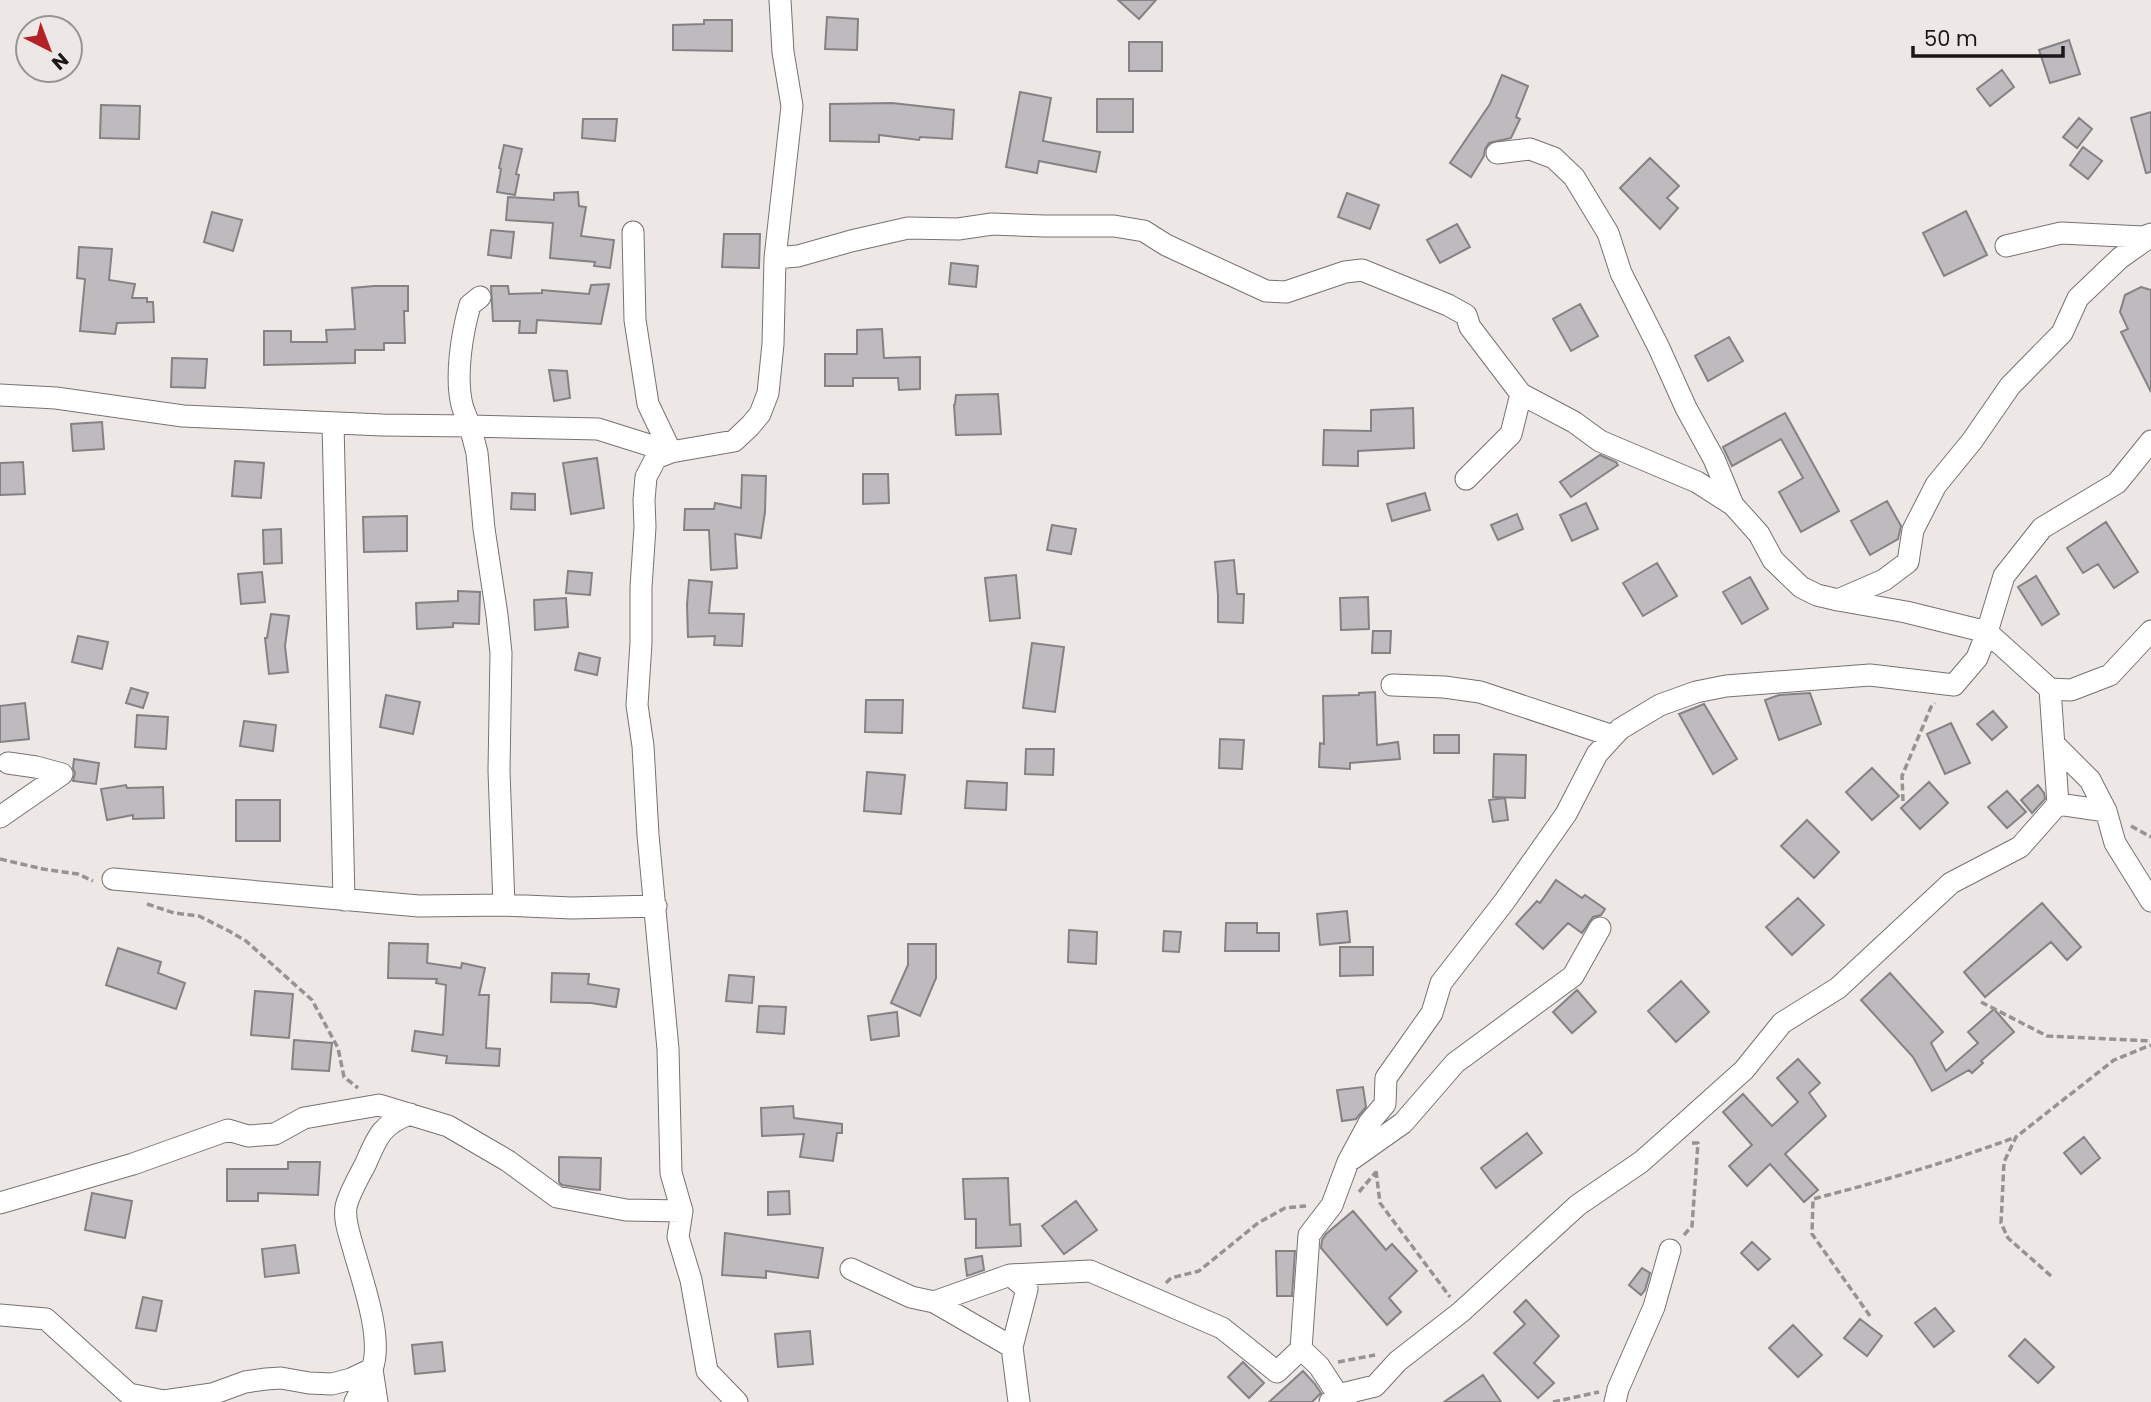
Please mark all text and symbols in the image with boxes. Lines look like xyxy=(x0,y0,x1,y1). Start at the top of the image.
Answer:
north arrow xyxy=(14,14,84,84)
scale bar xyxy=(1913,14,2064,58)
text: 50 m xyxy=(1924,24,1978,53)
text: N xyxy=(46,46,74,76)

